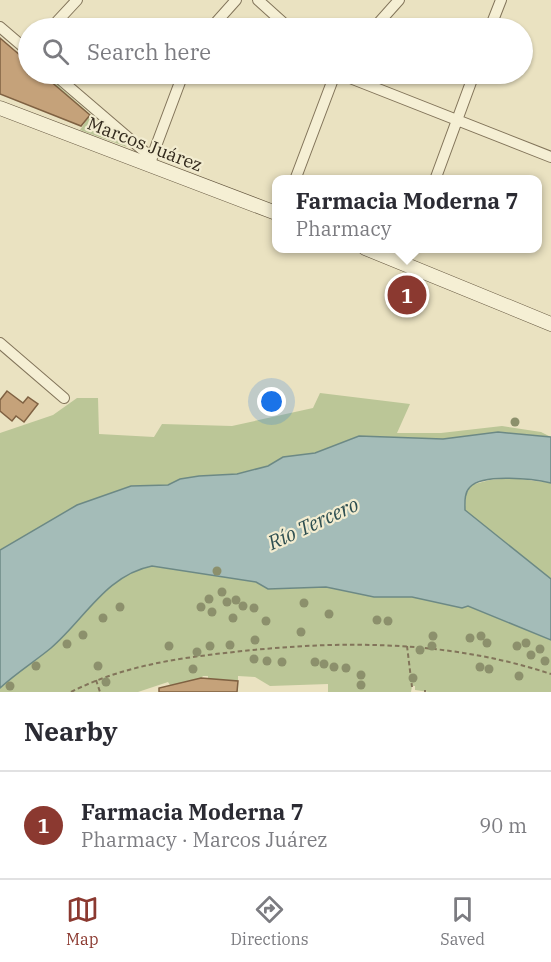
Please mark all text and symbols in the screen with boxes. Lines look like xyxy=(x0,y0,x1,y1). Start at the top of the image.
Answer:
search box xyxy=(18,18,533,84)
icon: search xyxy=(39,35,72,68)
text: Search here xyxy=(87,37,211,66)
street label: Marcos Juárez xyxy=(84,111,206,177)
popup xyxy=(272,175,542,253)
text: Farmacia Moderna 7 xyxy=(296,186,518,215)
text: Pharmacy xyxy=(296,215,391,242)
pin: 1 xyxy=(388,272,426,318)
your location xyxy=(257,387,286,416)
water label: Río Tercero xyxy=(262,490,363,556)
text: Nearby xyxy=(24,714,118,748)
text: Farmacia Moderna 7 xyxy=(81,797,304,826)
text: 1 xyxy=(38,812,50,839)
text: 90 m xyxy=(479,812,527,839)
text: Pharmacy · Marcos Juárez xyxy=(81,826,328,853)
tab: Map xyxy=(66,893,99,949)
tab: Directions xyxy=(231,893,309,949)
tab: Saved xyxy=(440,893,485,949)

